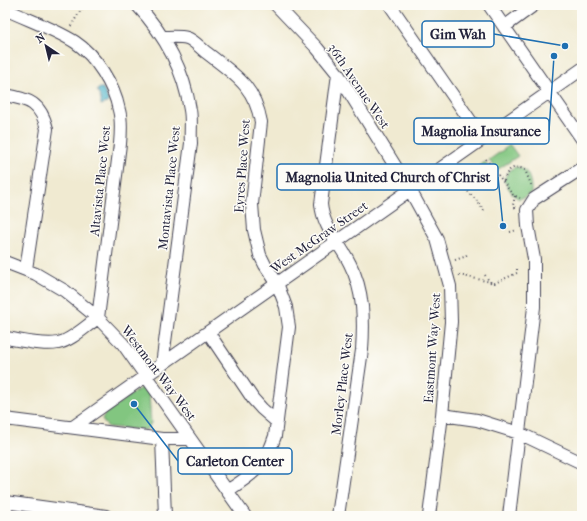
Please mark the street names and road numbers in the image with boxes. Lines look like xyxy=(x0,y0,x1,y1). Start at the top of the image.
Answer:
street label: 36th Avenue West xyxy=(325,41,393,132)
street label: Eyres Place West xyxy=(231,118,253,214)
street label: Altavista Place West xyxy=(87,125,113,238)
street label: Montavista Place West xyxy=(155,125,183,251)
street label: West McGraw Street xyxy=(267,198,371,277)
street label: Eastmont Way West xyxy=(421,292,443,404)
street label: Westmont Way West xyxy=(118,322,200,424)
street label: Morley Place West xyxy=(328,331,356,436)

